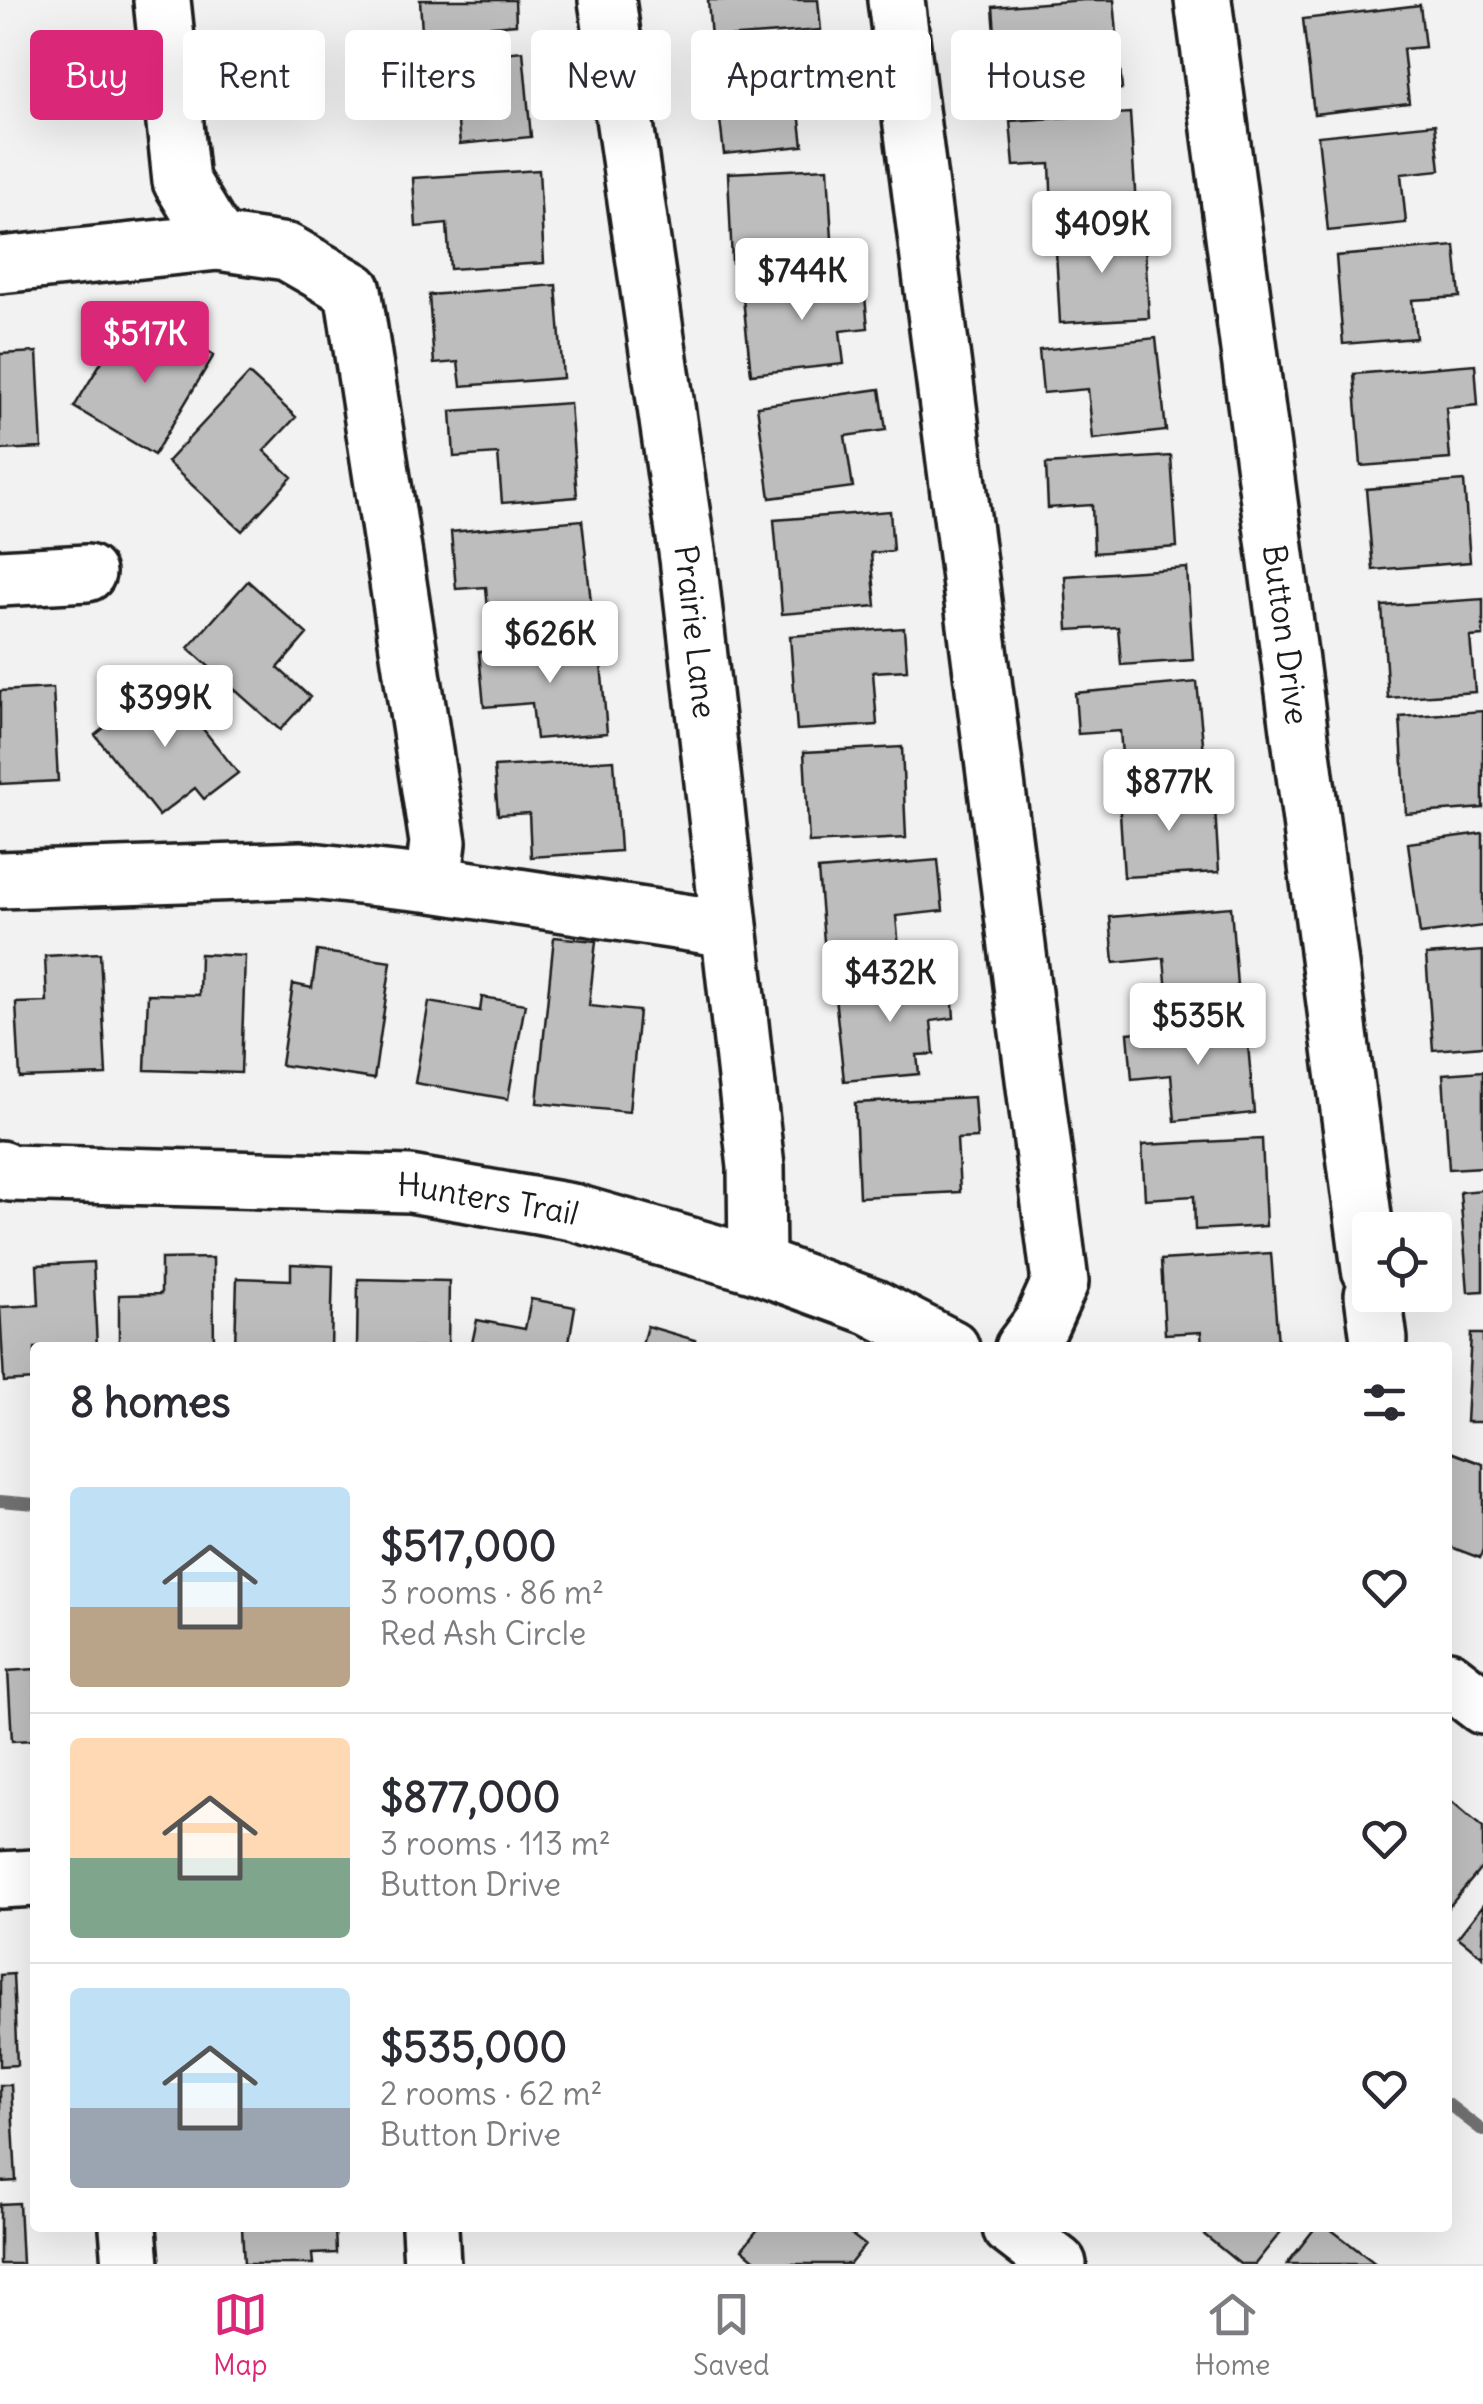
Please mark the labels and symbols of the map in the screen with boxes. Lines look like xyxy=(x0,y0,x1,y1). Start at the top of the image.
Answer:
pin: $409K xyxy=(1032,191,1172,276)
pin: $744K xyxy=(732,238,872,323)
pin: $517K xyxy=(75,301,215,386)
street label: Prairie Lane xyxy=(666,542,726,720)
street label: Button Drive xyxy=(1254,542,1319,727)
pin: $626K xyxy=(480,601,620,686)
pin: $399K xyxy=(95,665,235,750)
pin: $877K xyxy=(1099,749,1239,834)
pin: $432K xyxy=(820,940,960,1025)
pin: $535K xyxy=(1128,983,1268,1068)
street label: Hunters Trail xyxy=(397,1163,583,1233)

